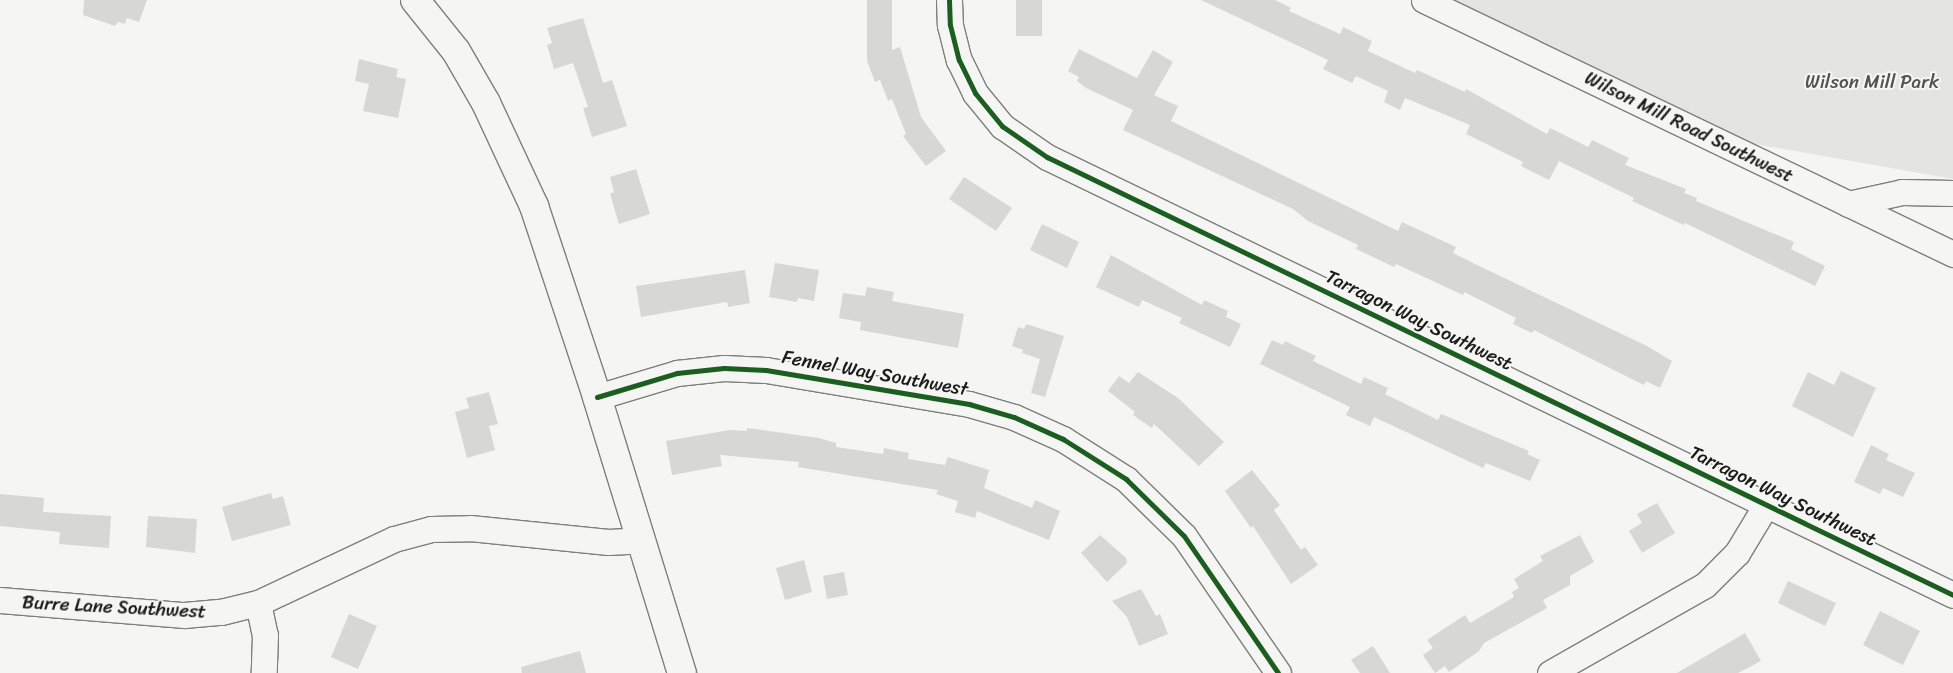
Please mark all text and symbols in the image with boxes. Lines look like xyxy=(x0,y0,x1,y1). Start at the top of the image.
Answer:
street label: Wilson Mill Road Southwest xyxy=(1580,66,1798,188)
park label: Wilson Mill Park xyxy=(1805,71,1939,93)
street label: Tarragon Way Southwest xyxy=(1321,265,1517,375)
street label: Fennel Way Southwest xyxy=(780,345,970,401)
street label: Tarragon Way Southwest xyxy=(1685,441,1881,551)
street label: Burre Lane Southwest xyxy=(21,591,207,623)

